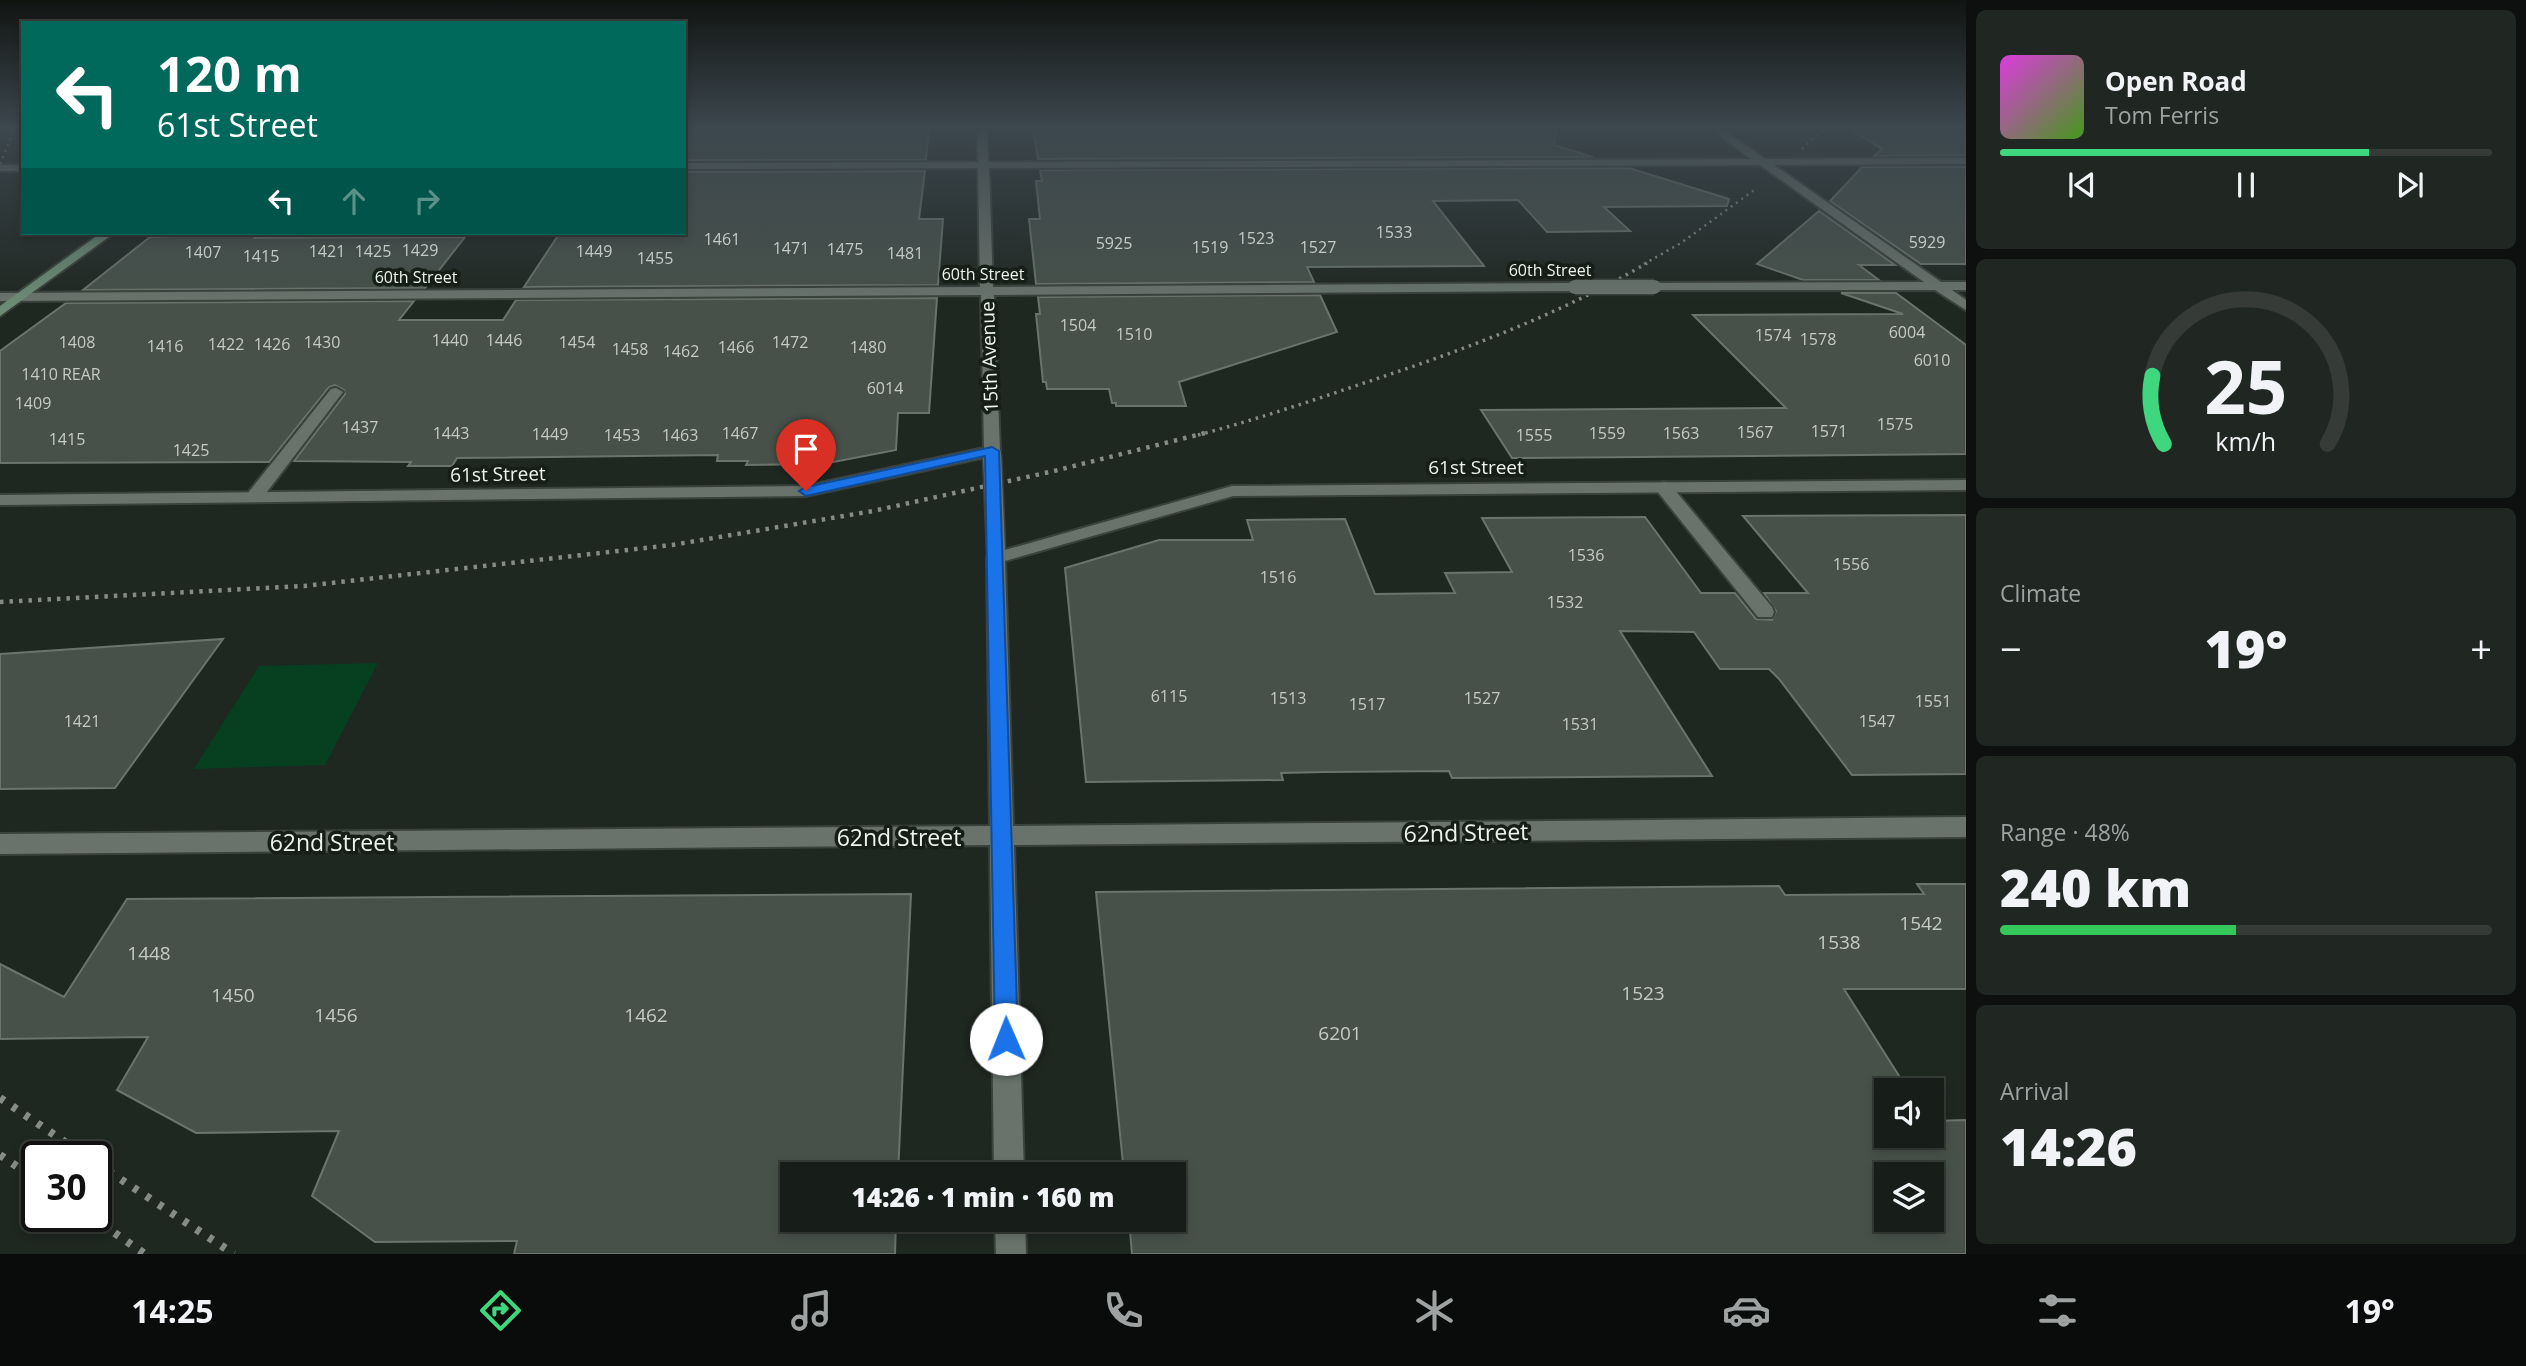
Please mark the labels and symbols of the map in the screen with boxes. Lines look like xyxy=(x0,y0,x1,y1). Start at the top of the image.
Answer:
house number: 1533 xyxy=(1376,221,1412,243)
house number: 1523 xyxy=(1238,227,1274,249)
house number: 1461 xyxy=(704,228,740,250)
house number: 5929 xyxy=(1909,231,1945,253)
house number: 5925 xyxy=(1096,232,1132,254)
house number: 1519 xyxy=(1192,236,1228,258)
house number: 1527 xyxy=(1300,236,1336,258)
house number: 1471 xyxy=(773,237,809,259)
house number: 1475 xyxy=(827,238,863,260)
house number: 1429 xyxy=(402,239,438,261)
house number: 1421 xyxy=(309,240,345,262)
house number: 1425 xyxy=(355,240,391,262)
house number: 1449 xyxy=(576,240,612,262)
house number: 1407 xyxy=(185,241,221,263)
house number: 1481 xyxy=(887,242,923,264)
house number: 1415 xyxy=(243,245,279,267)
house number: 1455 xyxy=(637,247,673,269)
street label: 60th Street xyxy=(1509,259,1592,281)
street label: 60th Street xyxy=(942,263,1025,285)
street label: 60th Street xyxy=(375,266,458,288)
street label: 15th Avenue xyxy=(974,301,1004,413)
house number: 1504 xyxy=(1060,314,1096,336)
house number: 6004 xyxy=(1889,321,1925,343)
house number: 1510 xyxy=(1116,323,1152,345)
house number: 1574 xyxy=(1755,324,1791,346)
house number: 1578 xyxy=(1800,328,1836,350)
house number: 1440 xyxy=(432,329,468,351)
house number: 1446 xyxy=(486,329,522,351)
house number: 1408 xyxy=(59,331,95,353)
house number: 1430 xyxy=(304,331,340,353)
house number: 1454 xyxy=(559,331,595,353)
house number: 1472 xyxy=(772,331,808,353)
house number: 1422 xyxy=(208,333,244,355)
house number: 1426 xyxy=(254,333,290,355)
house number: 1416 xyxy=(147,335,183,357)
house number: 1466 xyxy=(718,336,754,358)
house number: 1480 xyxy=(850,336,886,358)
house number: 1458 xyxy=(612,338,648,360)
house number: 1462 xyxy=(663,340,699,362)
house number: 6010 xyxy=(1914,349,1950,371)
house number: 1410 REAR xyxy=(21,363,101,385)
house number: 6014 xyxy=(867,377,903,399)
house number: 1409 xyxy=(15,392,51,414)
house number: 1575 xyxy=(1877,413,1913,435)
house number: 1437 xyxy=(342,416,378,438)
pin xyxy=(776,419,836,491)
house number: 1571 xyxy=(1811,420,1847,442)
house number: 1567 xyxy=(1737,421,1773,443)
house number: 1443 xyxy=(433,422,469,444)
house number: 1467 xyxy=(722,422,758,444)
house number: 1559 xyxy=(1589,422,1625,444)
house number: 1563 xyxy=(1663,422,1699,444)
house number: 1449 xyxy=(532,423,568,445)
house number: 1453 xyxy=(604,424,640,446)
house number: 1463 xyxy=(662,424,698,446)
house number: 1555 xyxy=(1516,424,1552,446)
house number: 1415 xyxy=(49,428,85,450)
house number: 1425 xyxy=(173,439,209,461)
street label: 61st Street xyxy=(1428,454,1524,480)
street label: 61st Street xyxy=(450,460,546,488)
house number: 1536 xyxy=(1568,544,1604,566)
house number: 1556 xyxy=(1833,553,1869,575)
house number: 1516 xyxy=(1260,566,1296,588)
house number: 1532 xyxy=(1547,591,1583,613)
house number: 6115 xyxy=(1151,685,1187,707)
house number: 1513 xyxy=(1270,687,1306,709)
house number: 1527 xyxy=(1464,687,1500,709)
house number: 1551 xyxy=(1915,690,1951,712)
house number: 1517 xyxy=(1349,693,1385,715)
house number: 1421 xyxy=(64,710,100,732)
house number: 1547 xyxy=(1859,710,1895,732)
house number: 1531 xyxy=(1562,713,1598,735)
street label: 62nd Street xyxy=(1403,815,1529,849)
street label: 62nd Street xyxy=(837,821,961,853)
street label: 62nd Street xyxy=(270,826,394,858)
house number: 1542 xyxy=(1899,910,1943,936)
house number: 1538 xyxy=(1817,929,1861,955)
house number: 1448 xyxy=(127,940,171,966)
house number: 1523 xyxy=(1621,980,1665,1006)
house number: 1450 xyxy=(211,982,255,1008)
house number: 1456 xyxy=(314,1002,358,1028)
house number: 1462 xyxy=(624,1002,668,1028)
position arrow xyxy=(969,1002,1043,1076)
house number: 6201 xyxy=(1318,1020,1362,1046)
speed limit sign: 30 xyxy=(21,1141,112,1232)

